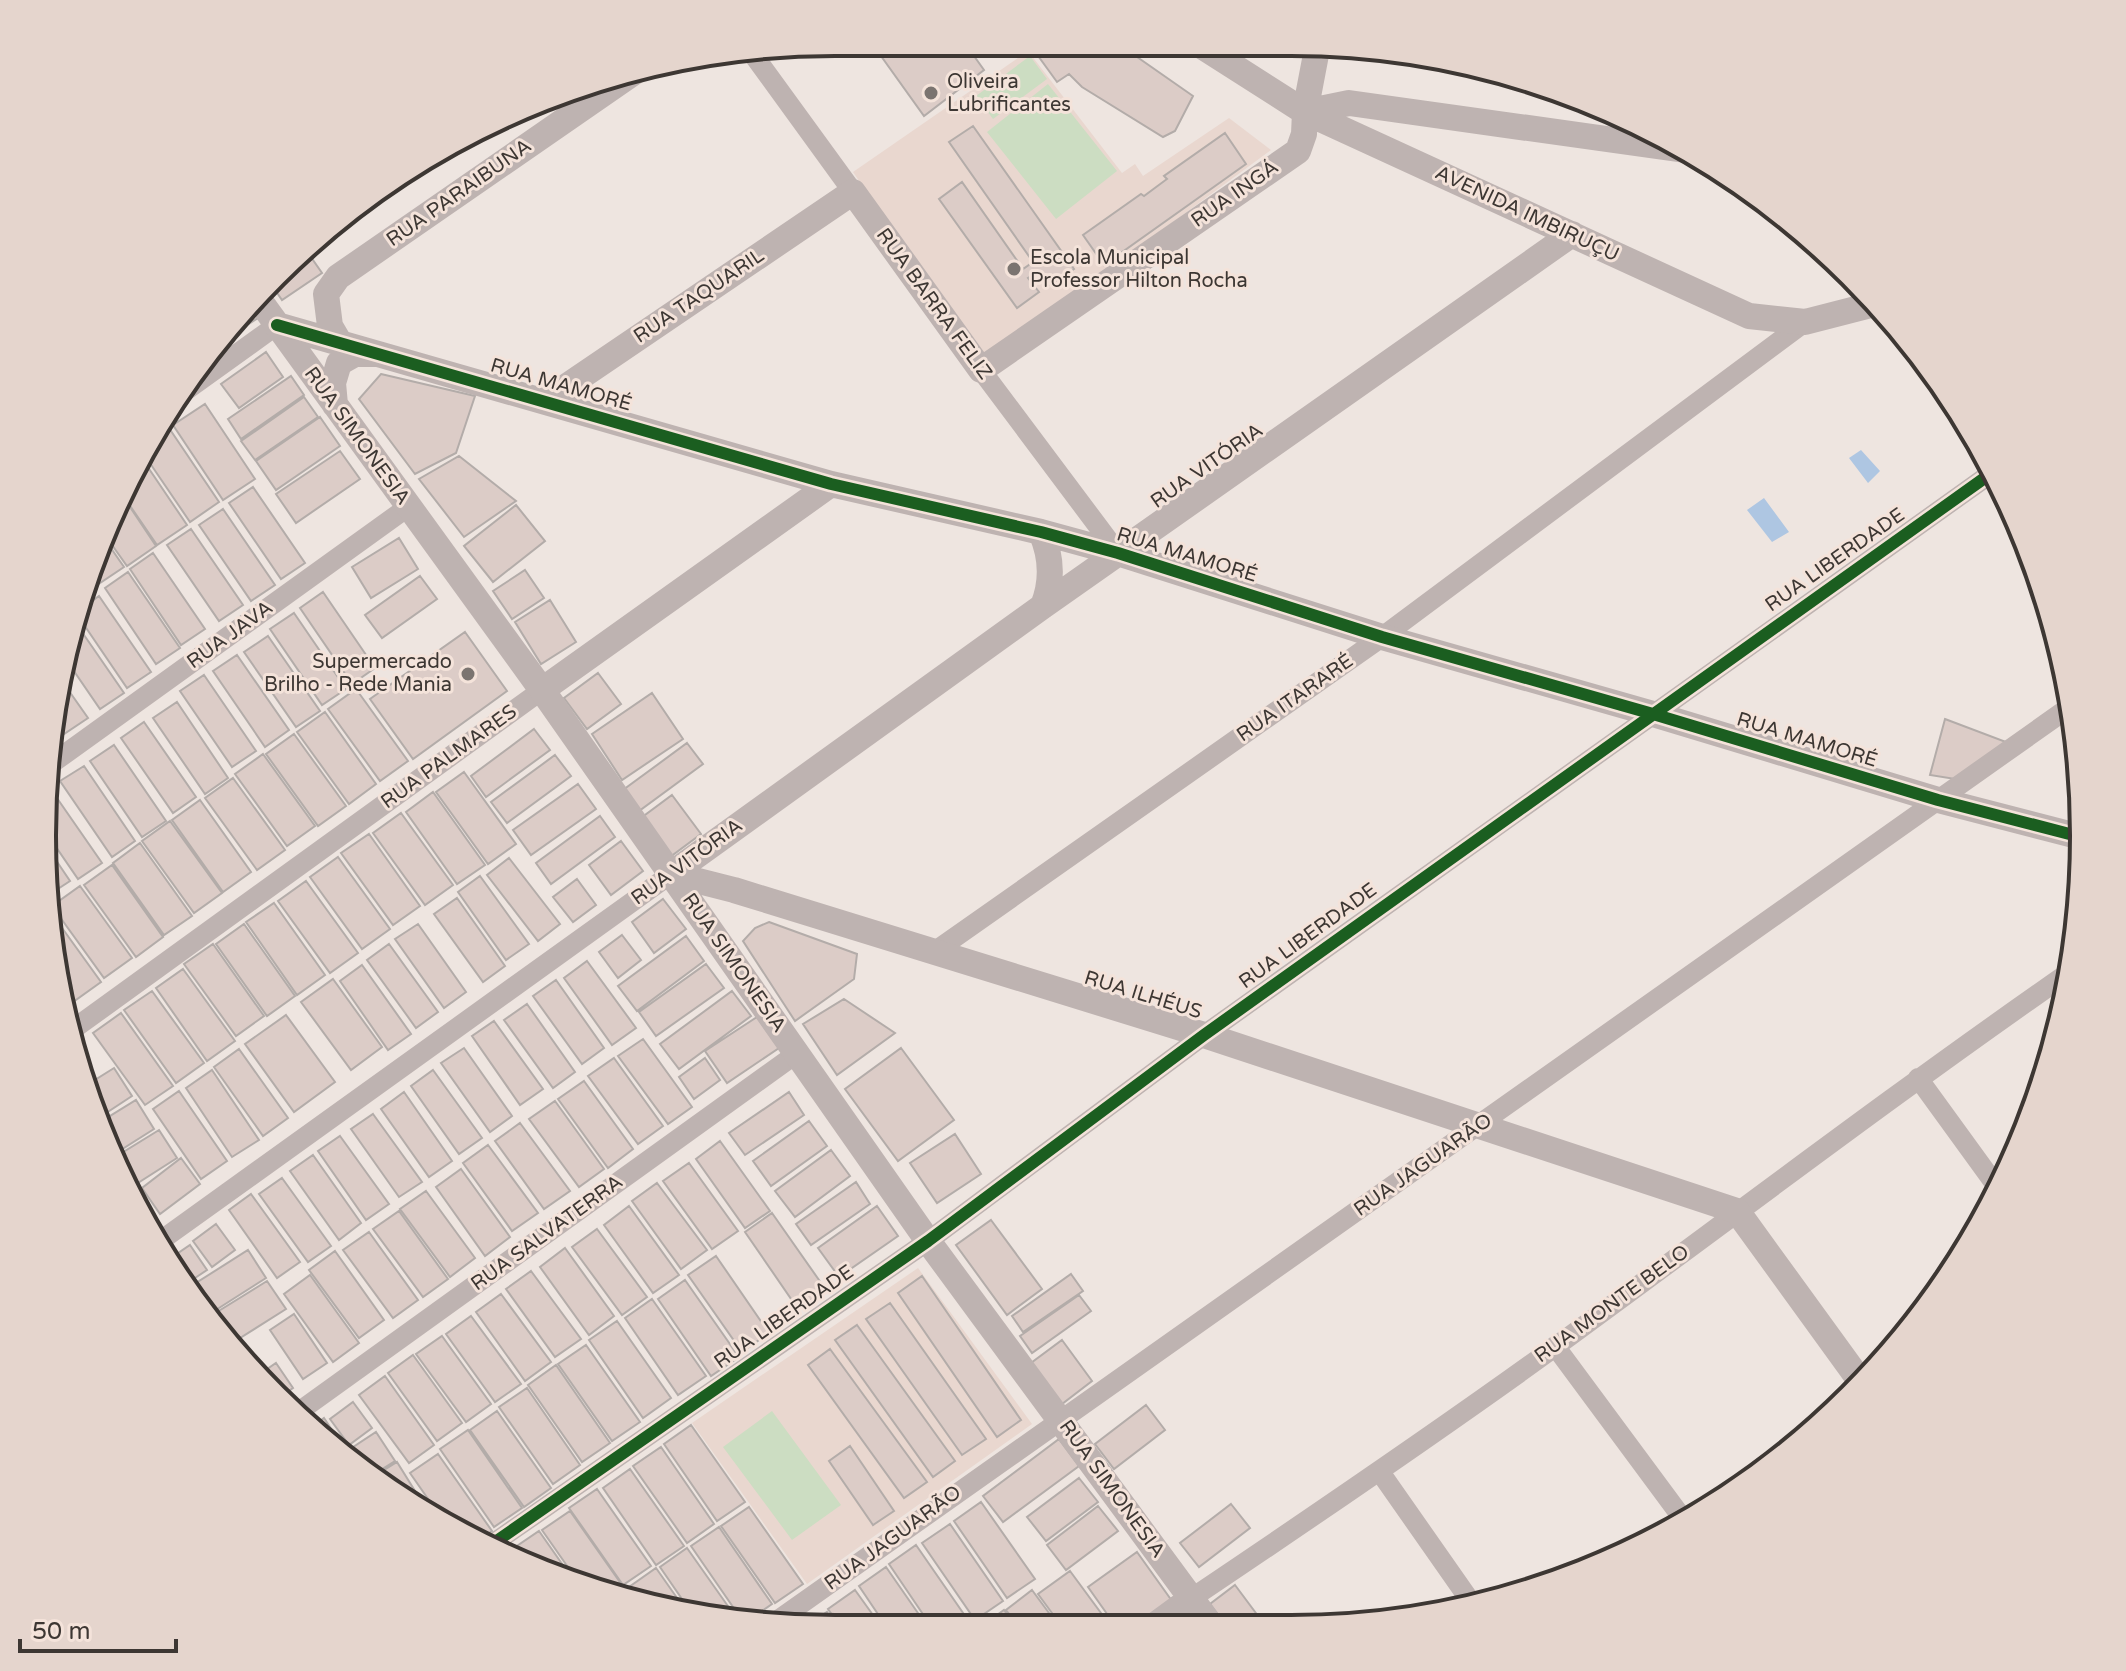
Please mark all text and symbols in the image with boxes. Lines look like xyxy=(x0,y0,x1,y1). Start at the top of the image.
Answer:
place label: Oliveira Lubrificantes xyxy=(947,70,1071,117)
marker: Oliveira Lubrificantes xyxy=(922,84,940,102)
street label: RUA PARAIBUNA xyxy=(382,134,536,252)
street label: RUA INGÁ xyxy=(1186,154,1283,233)
street label: AVENIDA IMBIRUÇU xyxy=(1431,161,1623,267)
street label: RUA BARRA FELIZ xyxy=(871,224,997,384)
street label: RUA TAQUARIL xyxy=(629,243,769,348)
place label: Escola Municipal Professor Hilton Rocha xyxy=(1030,246,1248,293)
marker: Escola Municipal Professor Hilton Rocha xyxy=(1005,260,1023,278)
street label: RUA MAMORÉ xyxy=(488,352,635,417)
street label: RUA SIMONESIA xyxy=(299,362,415,510)
street label: RUA VITÓRIA xyxy=(1146,418,1268,514)
street label: RUA LIBERDADE xyxy=(1761,503,1909,617)
street label: RUA MAMORÉ xyxy=(1114,521,1261,588)
street label: RUA JAVA xyxy=(182,596,278,674)
street label: RUA ITARARÉ xyxy=(1231,648,1358,747)
place label: Supermercado Brilho - Rede Mania xyxy=(264,650,452,697)
marker: Supermercado Brilho - Rede Mania xyxy=(459,665,477,683)
street label: RUA PALMARES xyxy=(377,700,521,814)
street label: RUA MAMORÉ xyxy=(1734,706,1881,773)
street label: RUA VITÓRIA xyxy=(626,813,747,910)
street label: RUA LIBERDADE xyxy=(1234,878,1382,994)
street label: RUA SIMONESIA xyxy=(677,889,791,1037)
street label: RUA ILHÉUS xyxy=(1081,965,1205,1024)
street label: RUA JAGUARÃO xyxy=(1349,1108,1497,1222)
street label: RUA SALVATERRA xyxy=(466,1170,628,1296)
street label: RUA MONTE BELO xyxy=(1530,1240,1694,1368)
street label: RUA LIBERDADE xyxy=(710,1260,858,1374)
street label: RUA SIMONESIA xyxy=(1054,1415,1170,1563)
street label: RUA JAGUARÃO xyxy=(819,1480,966,1596)
scale bar xyxy=(20,1603,176,1653)
text: 50 m xyxy=(32,1617,90,1646)

